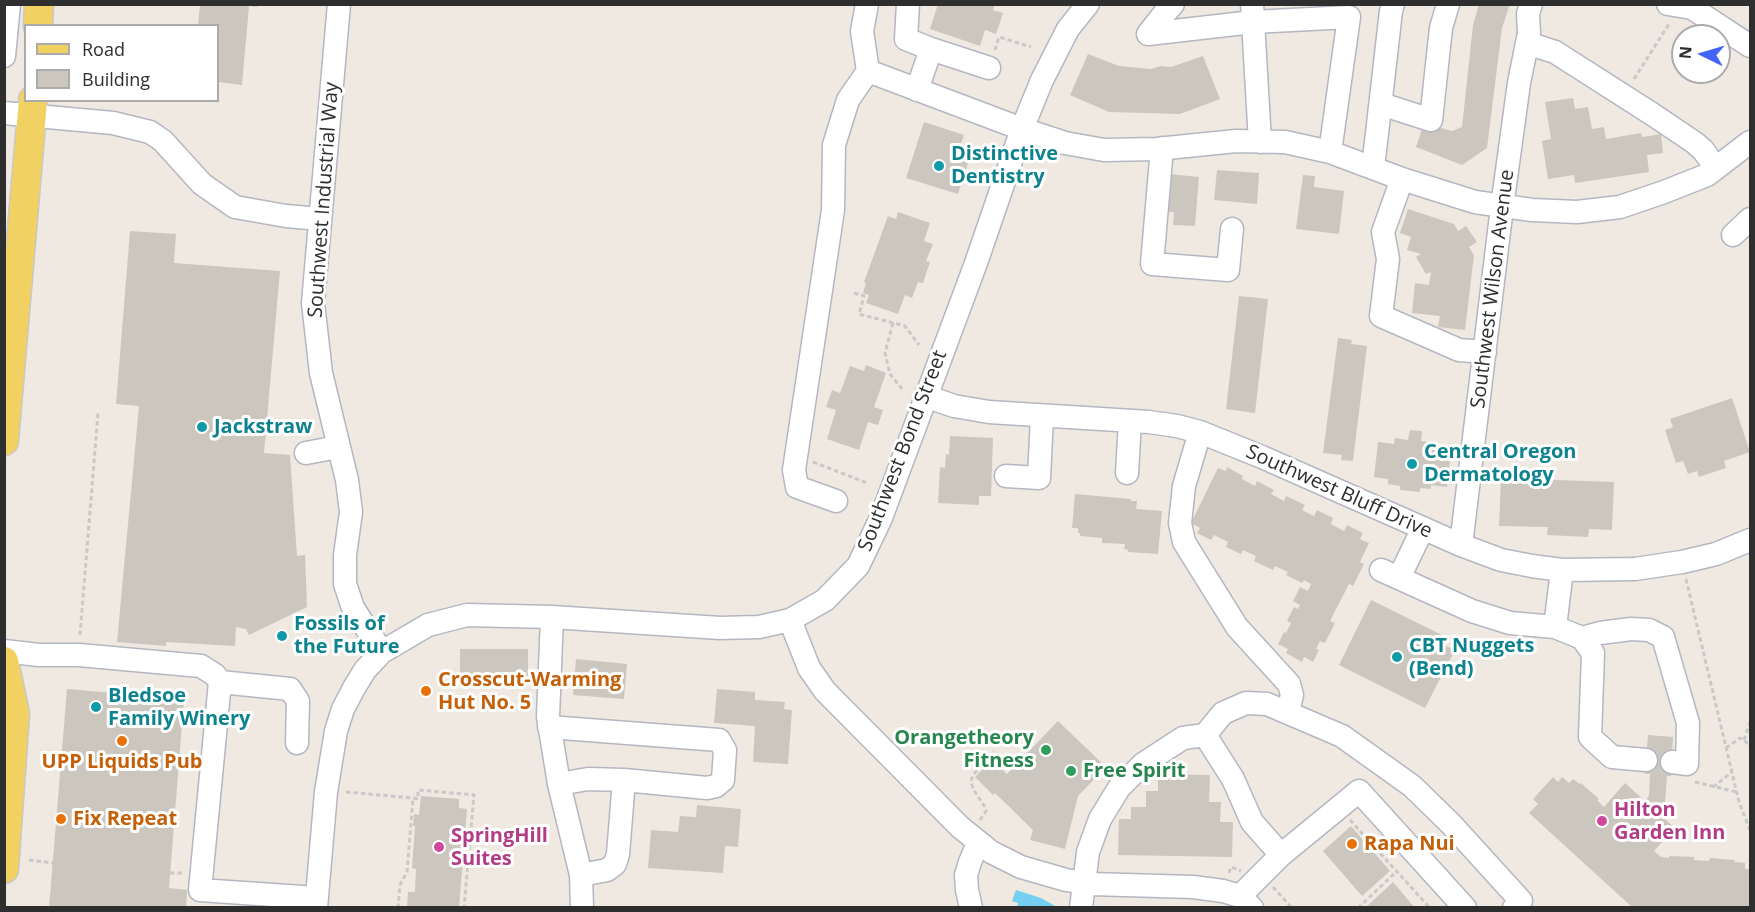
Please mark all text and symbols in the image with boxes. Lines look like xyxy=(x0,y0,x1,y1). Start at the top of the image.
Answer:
legend xyxy=(24,24,219,102)
north arrow xyxy=(1671,24,1731,84)
text: Road xyxy=(82,37,125,61)
text: N xyxy=(1674,45,1697,60)
text: Building xyxy=(82,67,150,91)
street label: Southwest Industrial Way xyxy=(304,81,344,319)
place label: Distinctive Dentistry xyxy=(951,142,1058,189)
marker: Distinctive Dentistry xyxy=(932,159,946,173)
street label: Southwest Wilson Avenue xyxy=(1466,168,1520,410)
street label: Southwest Bond Street xyxy=(853,347,953,555)
place label: Jackstraw xyxy=(214,415,312,439)
marker: Jackstraw xyxy=(195,420,209,434)
street label: Southwest Bluff Drive xyxy=(1242,440,1436,544)
place label: Central Oregon Dermatology xyxy=(1424,440,1576,487)
marker: Central Oregon Dermatology xyxy=(1405,457,1419,471)
place label: Fossils of the Future xyxy=(294,612,400,659)
marker: Fossils of the Future xyxy=(275,629,289,643)
place label: CBT Nuggets (Bend) xyxy=(1409,634,1534,681)
marker: CBT Nuggets (Bend) xyxy=(1390,650,1404,664)
place label: Crosscut-Warming Hut No. 5 xyxy=(438,668,621,715)
place label: Bledsoe Family Winery xyxy=(108,684,250,731)
marker: Crosscut-Warming Hut No. 5 xyxy=(419,684,433,698)
marker: Bledsoe Family Winery xyxy=(89,700,103,714)
place label: Orangetheory Fitness xyxy=(894,726,1034,773)
marker: UPP Liquids Pub xyxy=(115,734,129,748)
marker: Orangetheory Fitness xyxy=(1039,743,1053,757)
place label: UPP Liquids Pub xyxy=(42,750,202,774)
place label: Free Spirit xyxy=(1083,759,1186,783)
marker: Free Spirit xyxy=(1064,764,1078,778)
place label: Hilton Garden Inn xyxy=(1614,798,1725,845)
place label: Fix Repeat xyxy=(73,807,177,831)
marker: Fix Repeat xyxy=(54,812,68,826)
marker: Hilton Garden Inn xyxy=(1595,814,1609,828)
place label: SpringHill Suites xyxy=(451,824,548,871)
place label: Rapa Nui xyxy=(1364,832,1455,856)
marker: Rapa Nui xyxy=(1345,837,1359,851)
marker: SpringHill Suites xyxy=(432,840,446,854)

